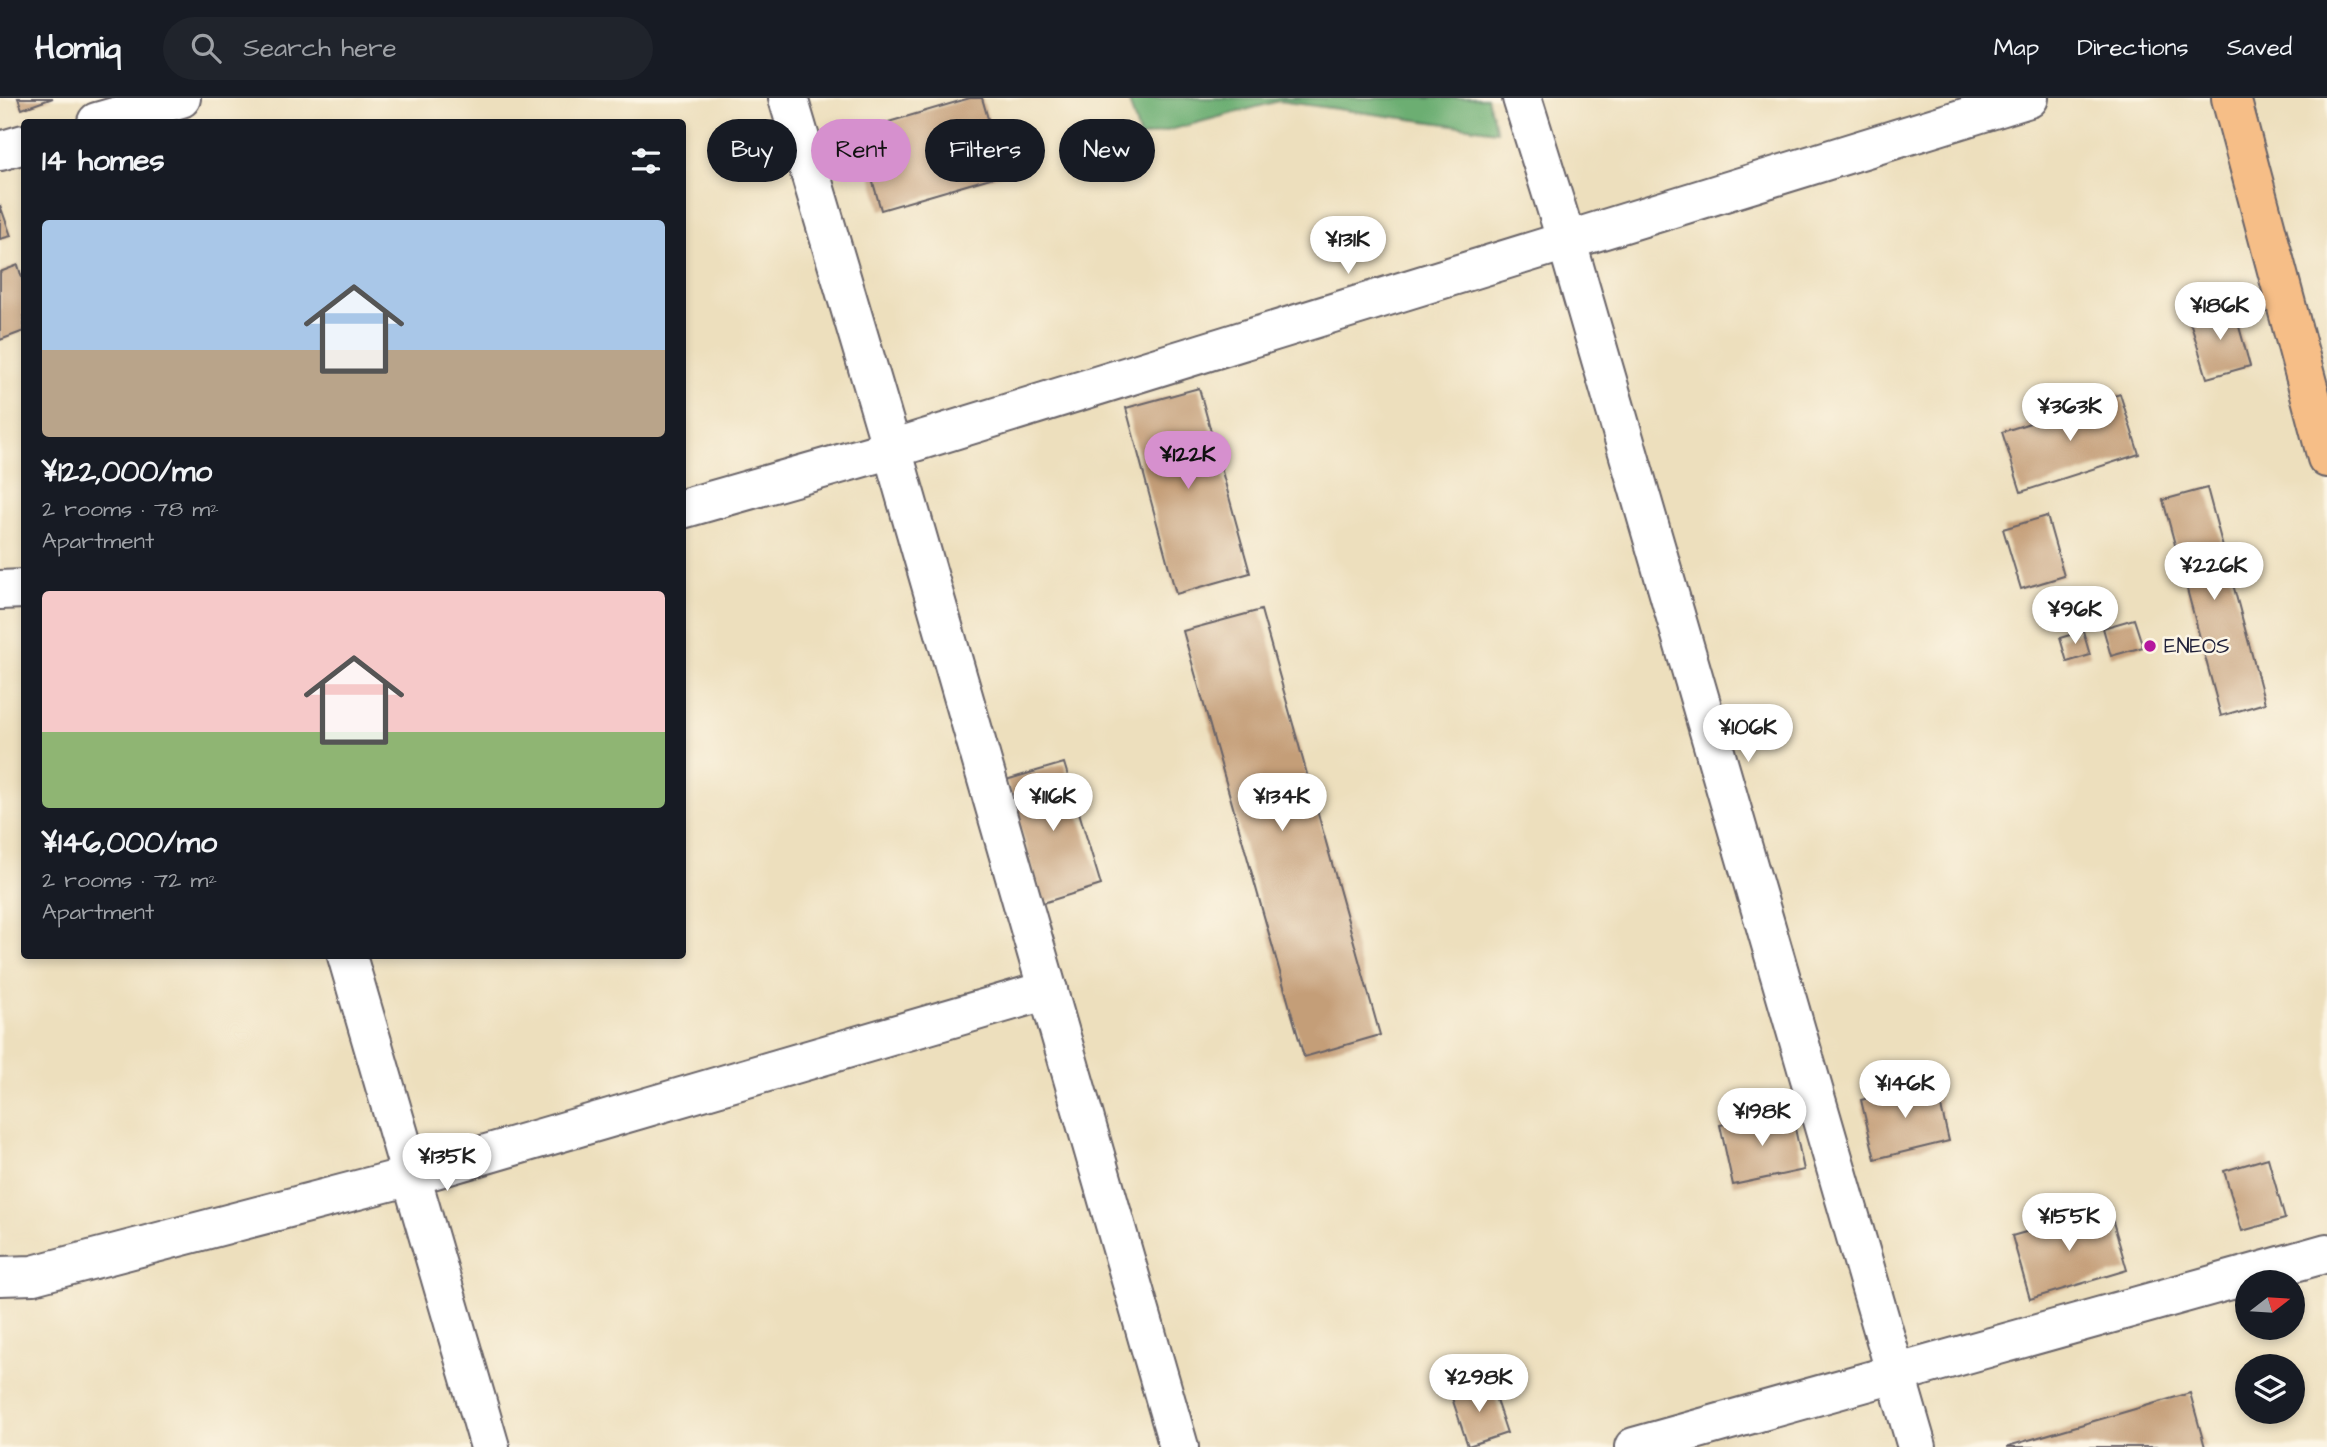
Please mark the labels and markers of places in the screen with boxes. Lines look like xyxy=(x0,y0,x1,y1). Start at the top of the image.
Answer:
pin: ¥131K xyxy=(1299,216,1397,276)
pin: ¥186K xyxy=(2171,282,2269,342)
pin: ¥363K xyxy=(2021,384,2119,443)
pin: ¥122K xyxy=(1139,432,1237,491)
pin: ¥226K xyxy=(2165,542,2263,602)
pin: ¥96K xyxy=(2034,587,2116,646)
place label: ENEOS xyxy=(2164,632,2230,661)
marker: ENEOS xyxy=(2142,638,2158,654)
pin: ¥106K xyxy=(1699,704,1797,764)
pin: ¥116K xyxy=(1004,774,1102,833)
pin: ¥134K xyxy=(1233,774,1331,833)
pin: ¥146K xyxy=(1856,1060,1954,1120)
pin: ¥198K xyxy=(1713,1088,1811,1148)
pin: ¥135K xyxy=(398,1134,496,1193)
pin: ¥155K xyxy=(2020,1194,2118,1253)
pin: ¥298K xyxy=(1430,1354,1528,1414)

